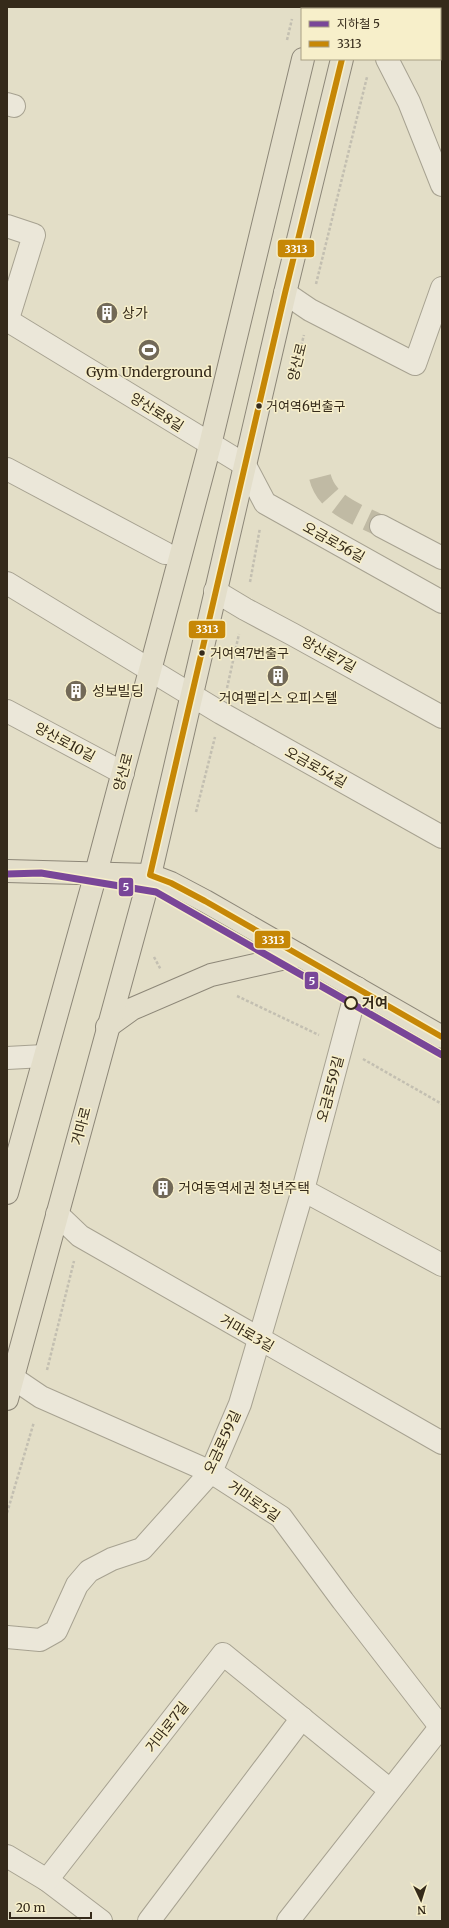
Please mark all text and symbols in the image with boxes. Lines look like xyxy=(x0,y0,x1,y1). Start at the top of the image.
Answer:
legend xyxy=(301,8,441,60)
text: 지하철 5 xyxy=(337,16,380,31)
text: 3313 xyxy=(337,36,362,51)
line badge: 3313 xyxy=(277,239,315,258)
text: 3313 xyxy=(285,242,307,256)
building icon: 상가 xyxy=(94,300,120,326)
place label: 상가 xyxy=(122,304,148,322)
sports icon: Gym Underground xyxy=(136,337,162,363)
street label: 양산로 xyxy=(284,341,310,383)
place label: Gym Underground xyxy=(86,363,212,381)
street label: 양산로8길 xyxy=(127,389,187,435)
place label: 거여역6번출구 xyxy=(266,398,346,415)
marker: 거여역6번출구 xyxy=(254,401,264,411)
street label: 오금로56길 xyxy=(300,518,368,566)
line badge: 3313 xyxy=(188,620,226,639)
text: 3313 xyxy=(196,622,218,636)
street label: 양산로7길 xyxy=(299,632,359,676)
place label: 거여역7번출구 xyxy=(210,645,289,662)
marker: 거여역7번출구 xyxy=(197,648,207,658)
building icon: 거여팰리스 오피스텔 xyxy=(265,663,291,689)
building icon: 성보빌딩 xyxy=(63,678,89,704)
place label: 성보빌딩 xyxy=(92,682,144,700)
place label: 거여팰리스 오피스텔 xyxy=(218,689,338,707)
street label: 양산로10길 xyxy=(32,718,98,766)
street label: 오금로54길 xyxy=(282,743,350,791)
street label: 양산로 xyxy=(109,751,137,793)
line badge: 5 xyxy=(118,877,134,897)
text: 5 xyxy=(123,880,129,894)
line badge: 3313 xyxy=(254,930,291,949)
text: 3313 xyxy=(262,933,284,947)
line badge: 5 xyxy=(304,971,319,990)
text: 5 xyxy=(309,974,315,988)
place label: 거여 xyxy=(362,994,388,1012)
marker: 거여 xyxy=(344,996,358,1010)
street label: 오금로59길 xyxy=(313,1054,347,1124)
street label: 거마로 xyxy=(67,1105,95,1147)
building icon: 거여동역세권 청년주택 xyxy=(150,1175,176,1201)
place label: 거여동역세권 청년주택 xyxy=(178,1179,310,1197)
street label: 거마로3길 xyxy=(217,1310,277,1356)
street label: 오금로59길 xyxy=(200,1408,244,1476)
street label: 거마로5길 xyxy=(224,1477,284,1525)
street label: 거마로7길 xyxy=(142,1698,192,1756)
north arrow xyxy=(401,1880,441,1920)
scale bar xyxy=(10,1894,91,1920)
text: 20 m xyxy=(16,1900,45,1915)
text: N xyxy=(417,1903,427,1917)

